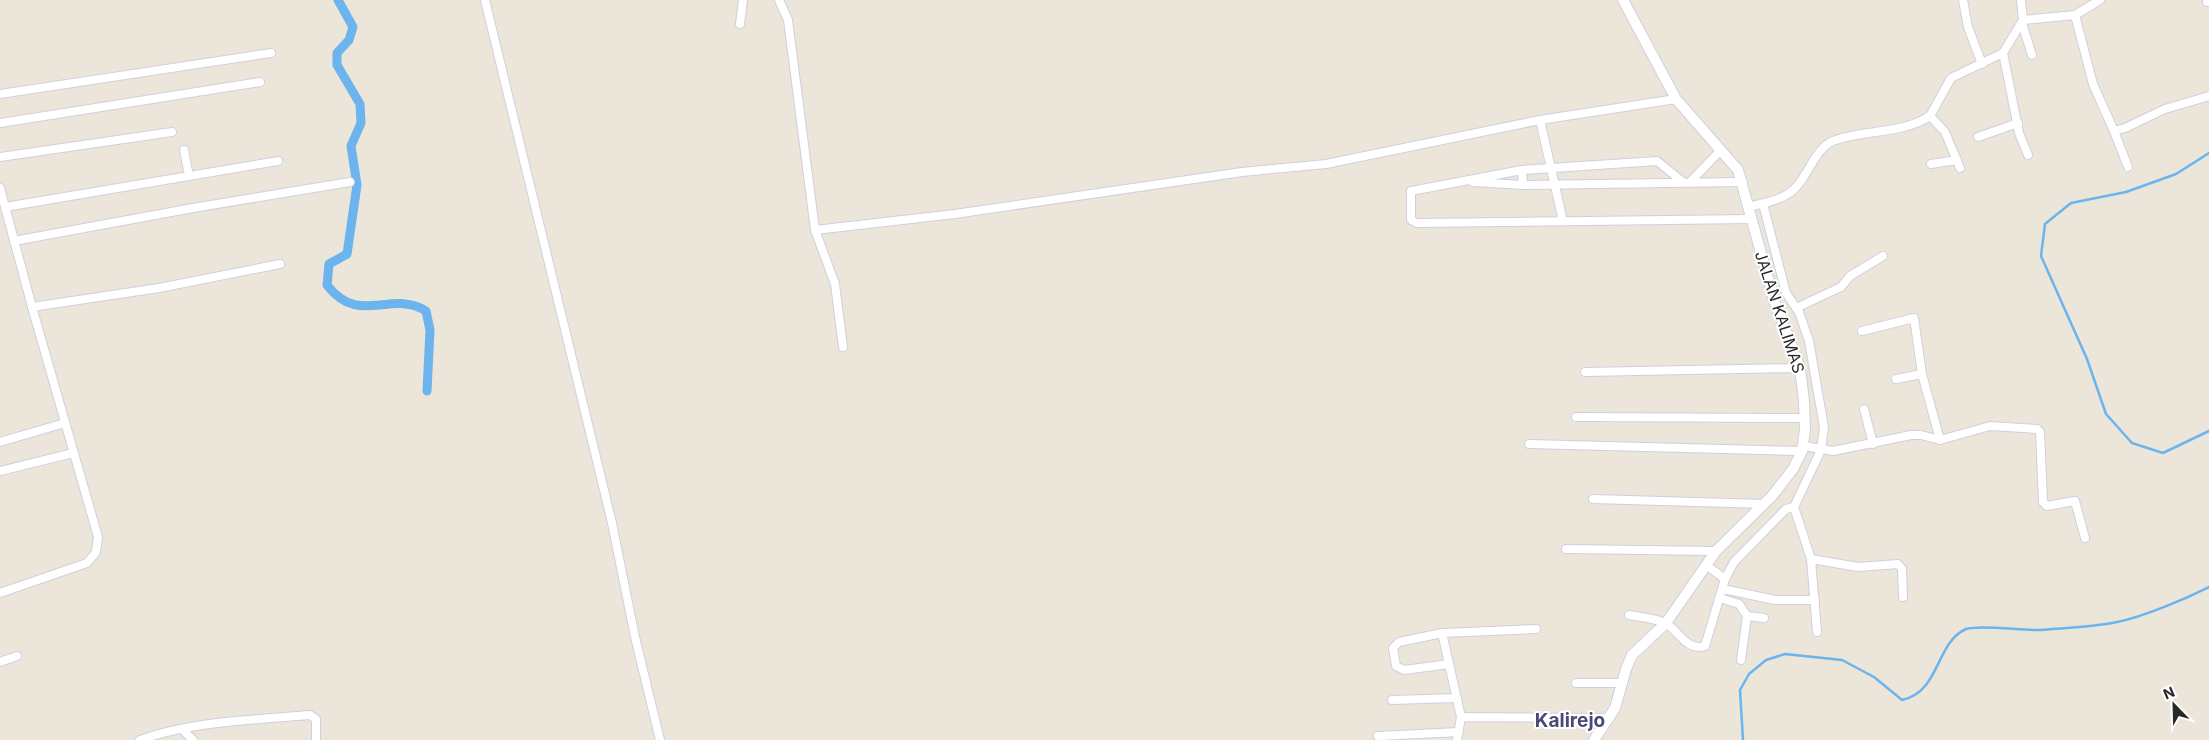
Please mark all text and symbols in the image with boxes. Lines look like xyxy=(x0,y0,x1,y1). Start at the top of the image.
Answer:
street label: JALAN KALIMAS xyxy=(1751,248,1809,376)
north arrow xyxy=(2149,680,2199,730)
text: N xyxy=(2160,683,2177,702)
district label: Kalirejo xyxy=(1535,709,1605,732)

